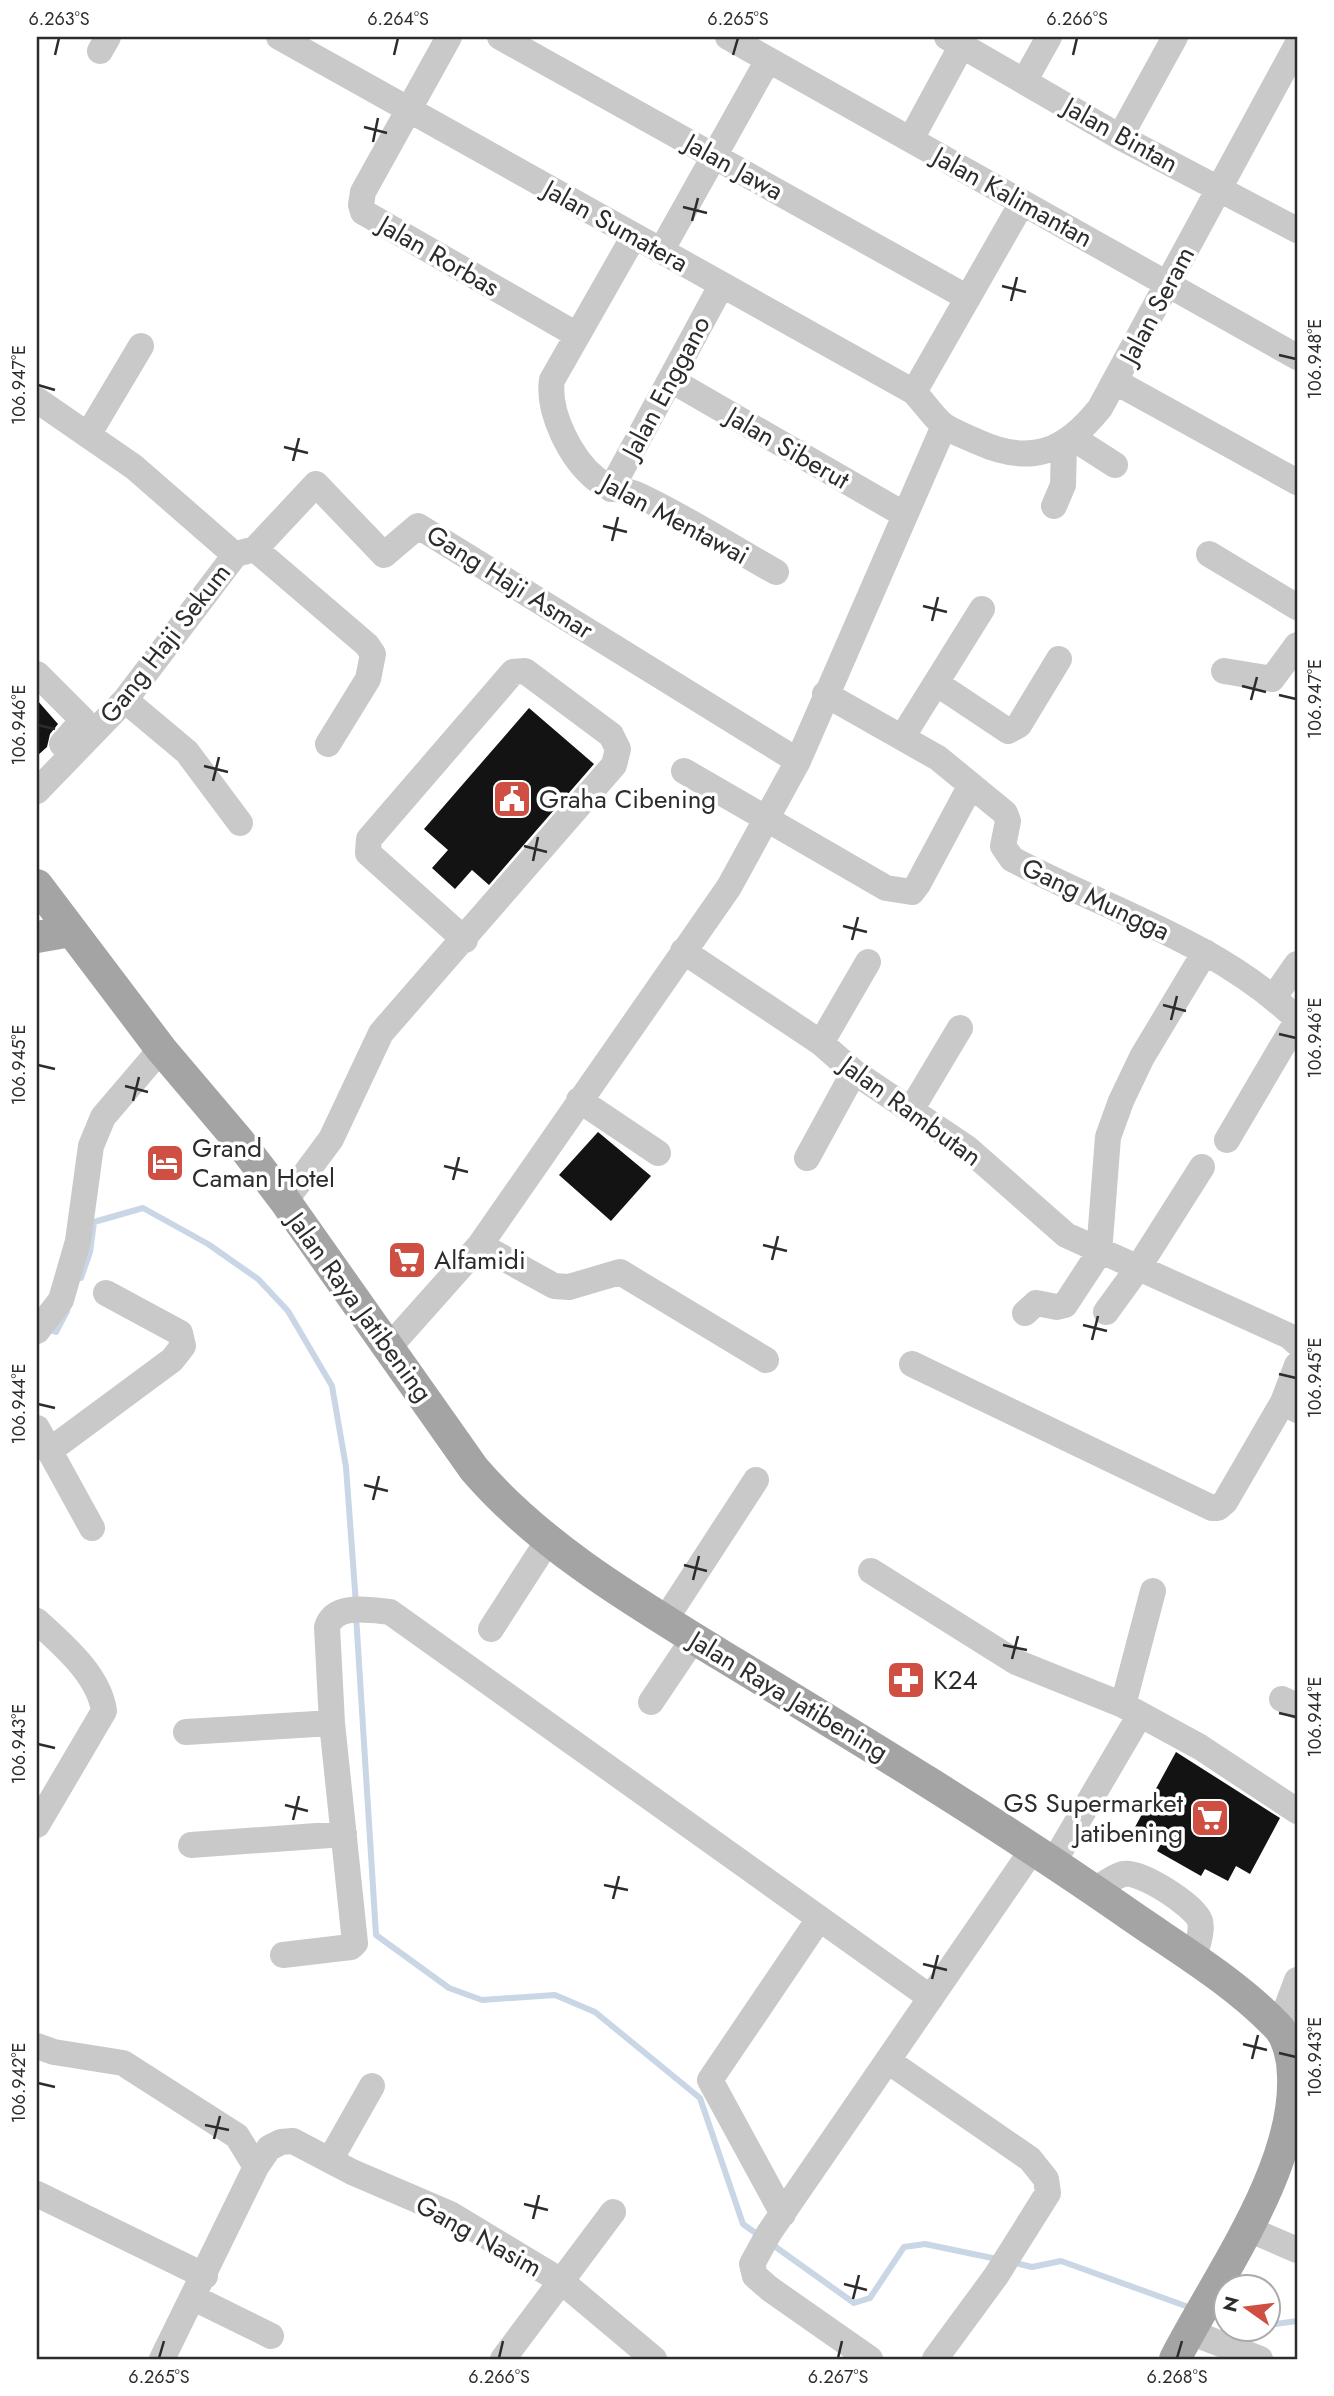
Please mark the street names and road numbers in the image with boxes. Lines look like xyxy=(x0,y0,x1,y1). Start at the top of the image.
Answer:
street label: Jalan Bintan xyxy=(1054,86,1185,182)
street label: Jalan Jawa xyxy=(675,123,790,210)
street label: Jalan Kalimantan xyxy=(924,136,1100,257)
street label: Jalan Sumatera xyxy=(534,169,695,282)
street label: Jalan Rorbas xyxy=(369,205,507,306)
street label: Jalan Seram xyxy=(1109,240,1204,373)
street label: Jalan Enggano xyxy=(611,309,720,468)
street label: Jalan Siberut xyxy=(717,396,857,499)
street label: Jalan Mentawai xyxy=(592,463,756,574)
street label: Gang Haji Asmar xyxy=(419,515,601,649)
street label: Gang Haji Sekum xyxy=(90,555,240,731)
street label: Gang Mungga xyxy=(1016,848,1176,950)
street label: Jalan Rambutan xyxy=(830,1045,990,1175)
street label: Jalan Raya Jatibening xyxy=(276,1202,442,1410)
street label: Jalan Raya Jatibening xyxy=(680,1620,896,1771)
street label: Gang Nasim xyxy=(409,2186,549,2286)

